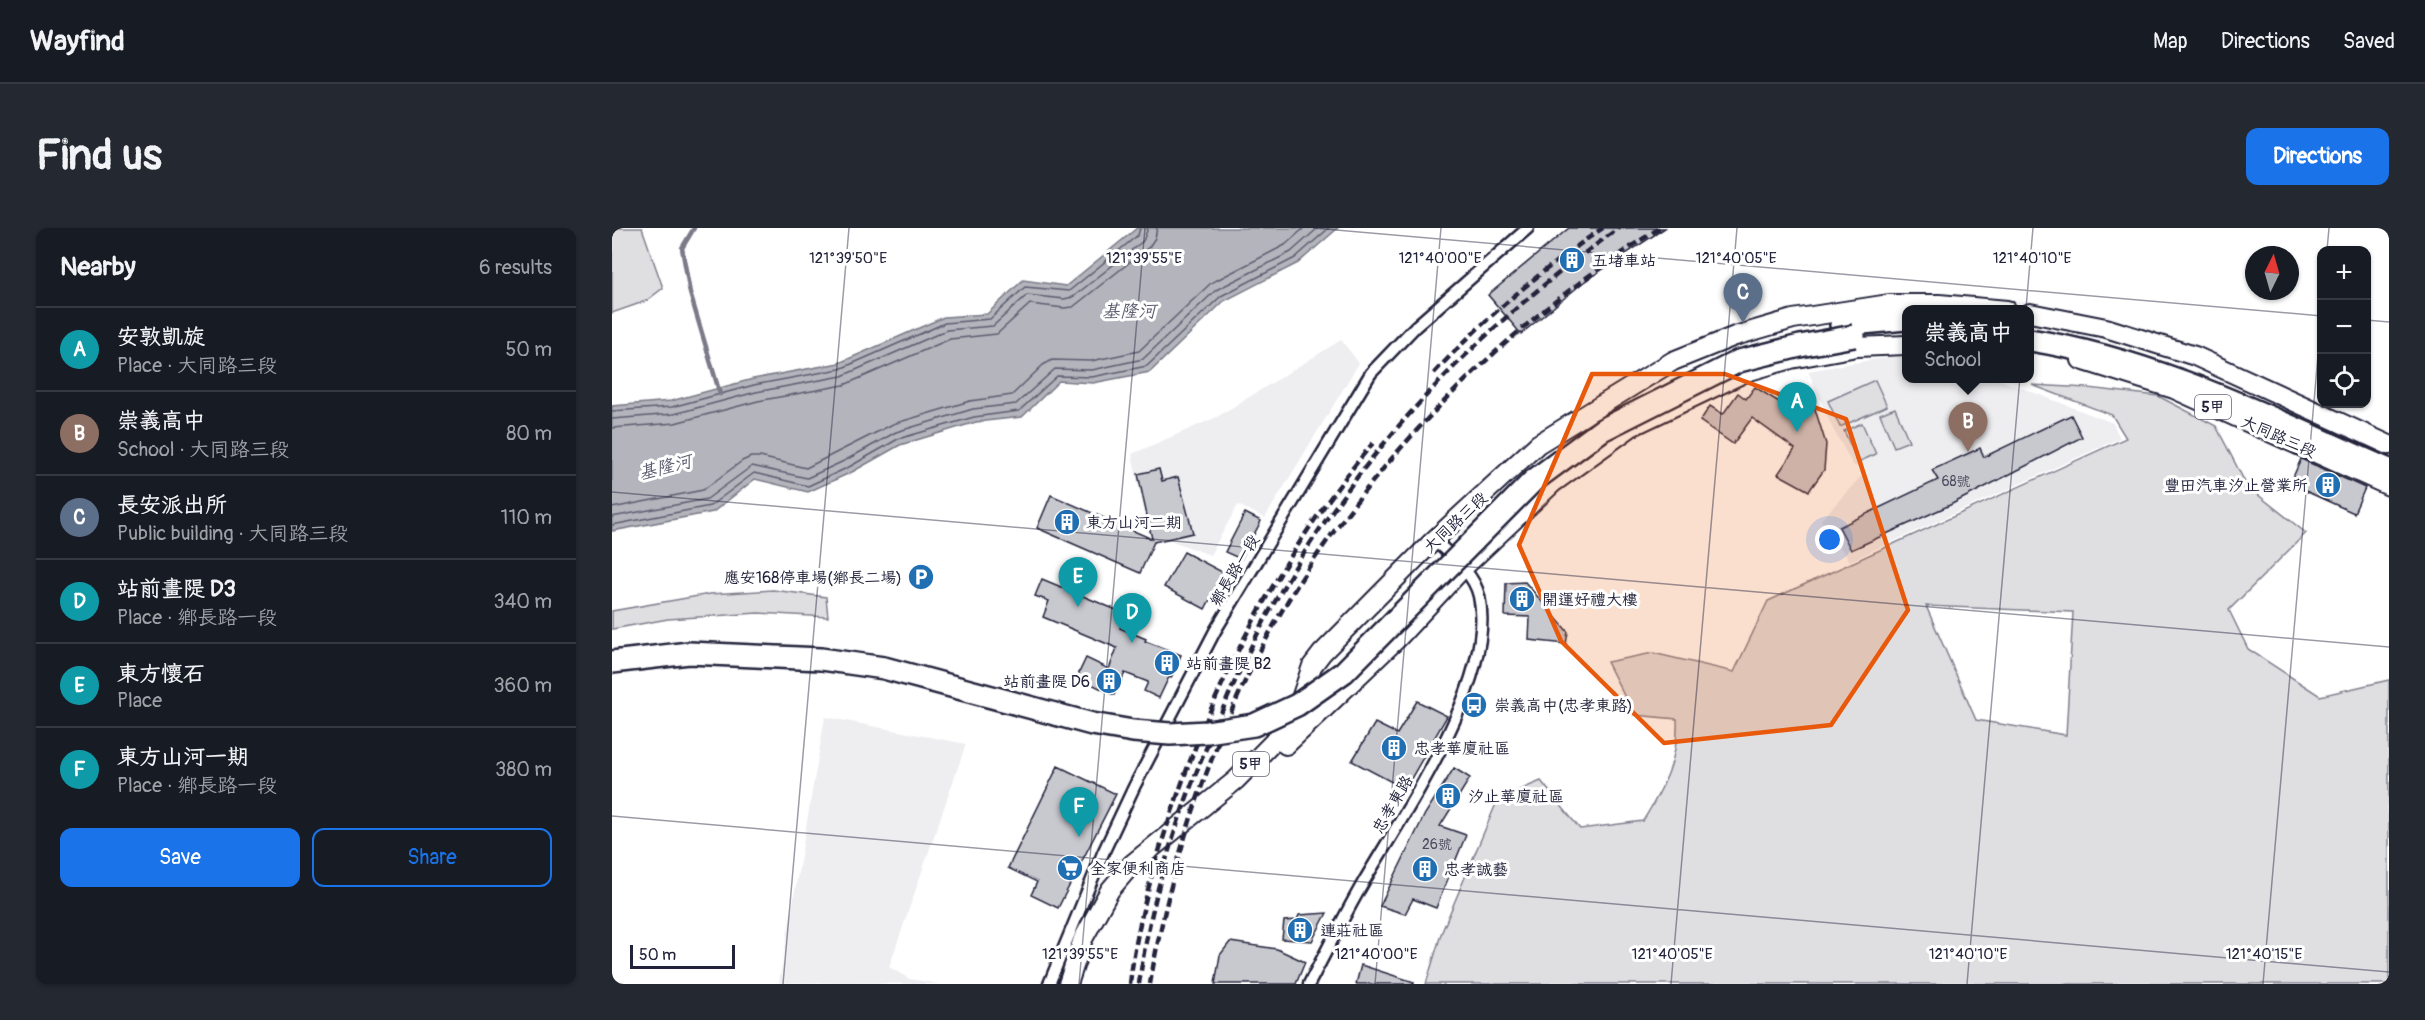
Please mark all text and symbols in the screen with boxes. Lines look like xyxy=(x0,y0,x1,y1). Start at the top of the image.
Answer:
text: Wayfind xyxy=(30,24,125,59)
text: Map xyxy=(2153,28,2188,55)
text: Directions xyxy=(2221,28,2310,55)
text: Saved xyxy=(2343,28,2395,55)
button: Directions xyxy=(2246,128,2389,185)
text: Find us xyxy=(36,130,162,182)
building icon: 五堵車站 xyxy=(1557,245,1587,275)
north arrow xyxy=(2245,246,2299,300)
map controls xyxy=(2317,246,2371,408)
button: + xyxy=(2317,246,2371,300)
text: 121°39'50"E xyxy=(809,249,887,268)
text: 121°39'55"E xyxy=(1106,249,1182,268)
text: 121°40'00"E xyxy=(1399,249,1482,268)
text: 121°40'05"E xyxy=(1696,249,1777,268)
text: 121°40'10"E xyxy=(1993,249,2071,268)
text: Nearby xyxy=(60,251,136,283)
place label: 五堵車站 xyxy=(1592,251,1656,271)
text: 6 results xyxy=(479,255,552,280)
pin: C xyxy=(1724,274,1762,323)
water label: 基隆河 xyxy=(1102,300,1159,323)
button: − xyxy=(2317,300,2371,354)
popup xyxy=(1902,305,2034,383)
text: 崇義高中 xyxy=(1924,319,2012,347)
text: 安敦凱旋 xyxy=(117,323,205,351)
text: A xyxy=(73,337,86,362)
text: 50 m xyxy=(505,337,552,362)
text: School xyxy=(1924,347,1981,372)
text: Place · 大同路三段 xyxy=(117,353,277,378)
button: locate xyxy=(2317,354,2371,408)
pin: A xyxy=(1778,382,1816,432)
road number: 5甲 xyxy=(2195,395,2231,419)
pin: B xyxy=(1948,402,1988,452)
text: 崇義高中 xyxy=(117,407,205,435)
street label: 大同路三段 xyxy=(2238,412,2319,462)
text: B xyxy=(74,421,85,446)
text: 80 m xyxy=(506,421,552,446)
text: School · 大同路三段 xyxy=(117,437,290,462)
water label: 基隆河 xyxy=(636,449,697,485)
building icon: 豐田汽車汐止營業所 xyxy=(2313,470,2343,500)
house number: 68號 xyxy=(1941,473,1971,490)
place label: 豐田汽車汐止營業所 xyxy=(2164,476,2308,496)
street label: 大同路三段 xyxy=(1420,488,1492,557)
text: 長安派出所 xyxy=(117,491,227,519)
text: C xyxy=(73,505,86,530)
text: 110 m xyxy=(501,505,552,530)
building icon: 東方山河二期 xyxy=(1052,507,1082,537)
place label: 東方山河二期 xyxy=(1086,513,1182,533)
text: Public building · 大同路三段 xyxy=(117,521,349,546)
your location xyxy=(1815,525,1844,554)
street label: 鄉長路一段 xyxy=(1206,531,1264,610)
pin: E xyxy=(1058,558,1098,607)
parking icon: 應安168停車場(鄉長二場) xyxy=(906,562,936,592)
place label: 應安168停車場(鄉長二場) xyxy=(724,568,902,588)
text: 站前畫隄 D3 xyxy=(117,575,236,603)
building icon: 開運好禮大樓 xyxy=(1507,584,1537,614)
text: D xyxy=(73,589,86,614)
text: 340 m xyxy=(493,589,552,614)
place label: 開運好禮大樓 xyxy=(1542,590,1638,610)
pin: D xyxy=(1112,594,1152,643)
text: Place · 鄉長路一段 xyxy=(117,605,277,630)
building icon: 站前畫隄 B2 xyxy=(1152,648,1182,678)
place label: 站前畫隄 B2 xyxy=(1186,654,1272,674)
text: 東方懷石 xyxy=(117,660,205,688)
building icon: 站前畫隄 D6 xyxy=(1094,666,1124,696)
place label: 站前畫隄 D6 xyxy=(1003,672,1090,692)
text: E xyxy=(74,673,85,698)
text: 360 m xyxy=(493,673,552,698)
text: Place xyxy=(117,688,162,713)
bus stop icon: 崇義高中(忠孝東路) xyxy=(1459,690,1489,720)
place label: 崇義高中(忠孝東路) xyxy=(1494,696,1633,716)
building icon: 忠孝華廈社區 xyxy=(1379,733,1409,763)
place label: 忠孝華廈社區 xyxy=(1414,739,1510,759)
text: 東方山河一期 xyxy=(117,743,249,771)
road number: 5甲 xyxy=(1233,752,1269,776)
text: F xyxy=(73,757,86,782)
text: 380 m xyxy=(495,757,552,782)
street label: 忠孝東路 xyxy=(1368,772,1418,837)
text: Place · 鄉長路一段 xyxy=(117,773,277,798)
building icon: 汐止華廈社區 xyxy=(1433,781,1463,811)
place label: 汐止華廈社區 xyxy=(1468,787,1564,807)
pin: F xyxy=(1060,788,1098,837)
button: Save xyxy=(60,828,300,887)
button: Share xyxy=(312,828,552,887)
house number: 26號 xyxy=(1422,836,1452,853)
supermarket icon: 全家便利商店 xyxy=(1055,853,1085,883)
building icon: 忠孝誠藝 xyxy=(1410,854,1440,884)
place label: 全家便利商店 xyxy=(1090,859,1186,879)
place label: 忠孝誠藝 xyxy=(1444,860,1508,880)
building icon: 連莊社區 xyxy=(1285,915,1315,945)
place label: 連莊社區 xyxy=(1320,921,1384,941)
scale bar xyxy=(630,942,735,970)
text: 50 m xyxy=(639,945,676,965)
text: 121°39'55"E xyxy=(1042,945,1118,964)
text: 121°40'00"E xyxy=(1335,945,1418,964)
text: 121°40'05"E xyxy=(1632,945,1713,964)
text: 121°40'10"E xyxy=(1929,945,2007,964)
text: 121°40'15"E xyxy=(2226,945,2302,964)

